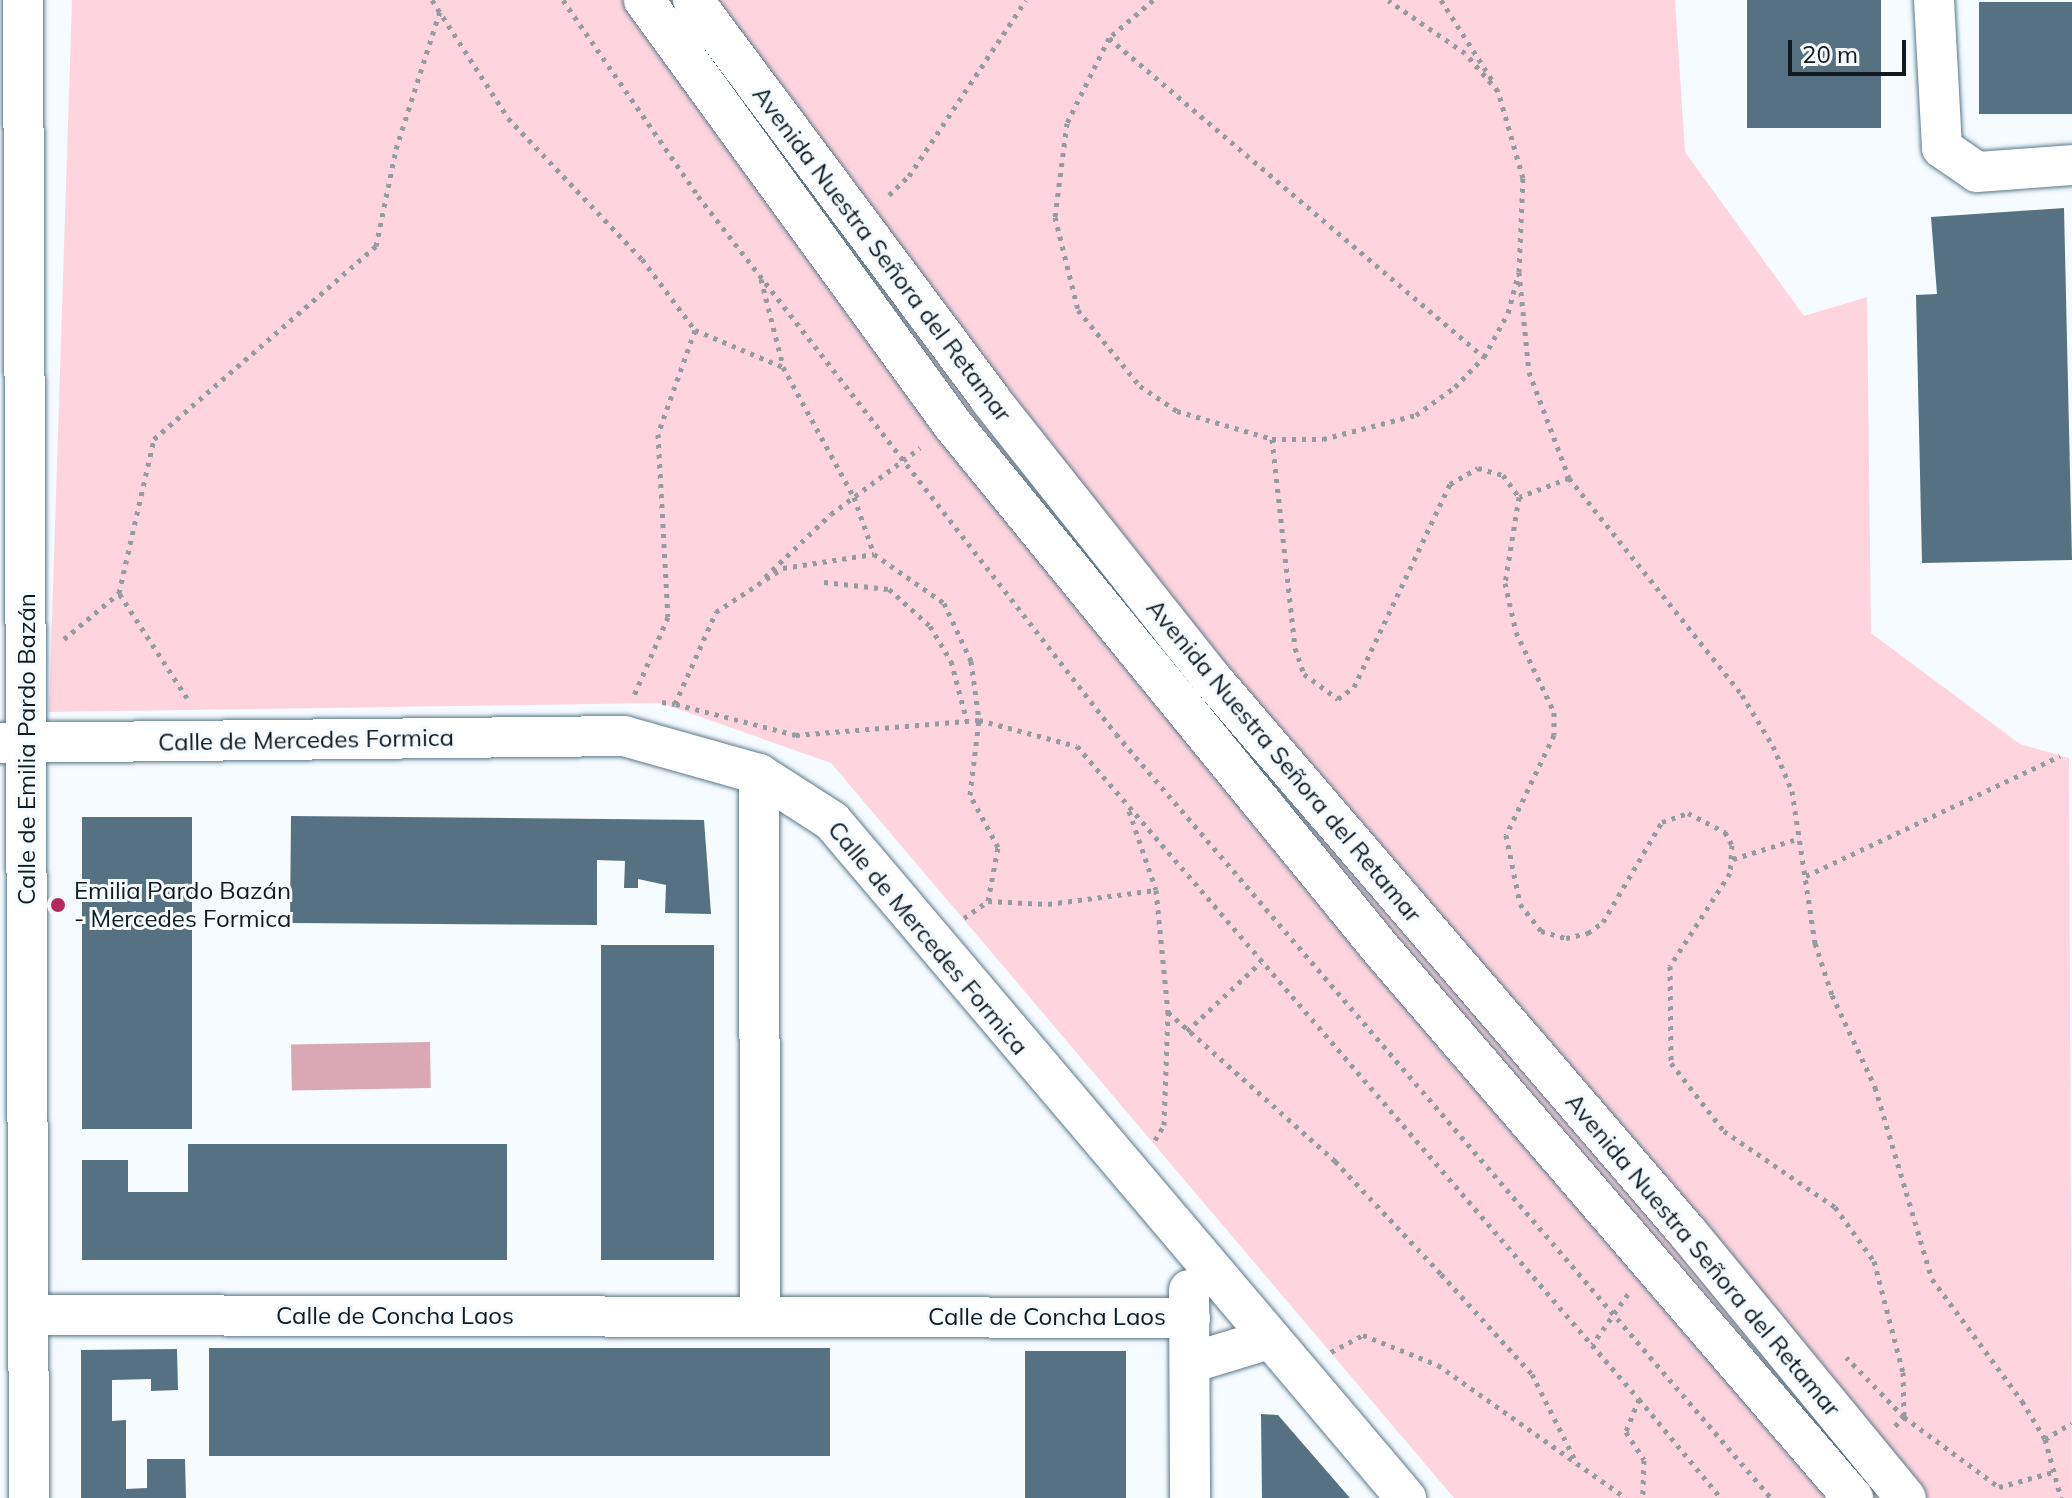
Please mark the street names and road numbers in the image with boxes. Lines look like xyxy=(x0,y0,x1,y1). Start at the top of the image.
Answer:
street label: Avenida Nuestra Señora del Retamar xyxy=(746,81,1018,427)
street label: Calle de Emilia Pardo Bazán xyxy=(13,593,41,905)
street label: Avenida Nuestra Señora del Retamar xyxy=(1140,594,1428,928)
street label: Calle de Mercedes Formica xyxy=(158,723,454,757)
street label: Calle de Mercedes Formica xyxy=(822,815,1034,1061)
street label: Avenida Nuestra Señora del Retamar xyxy=(1559,1088,1847,1422)
street label: Calle de Concha Laos xyxy=(276,1302,514,1330)
street label: Calle de Concha Laos xyxy=(928,1303,1166,1331)

